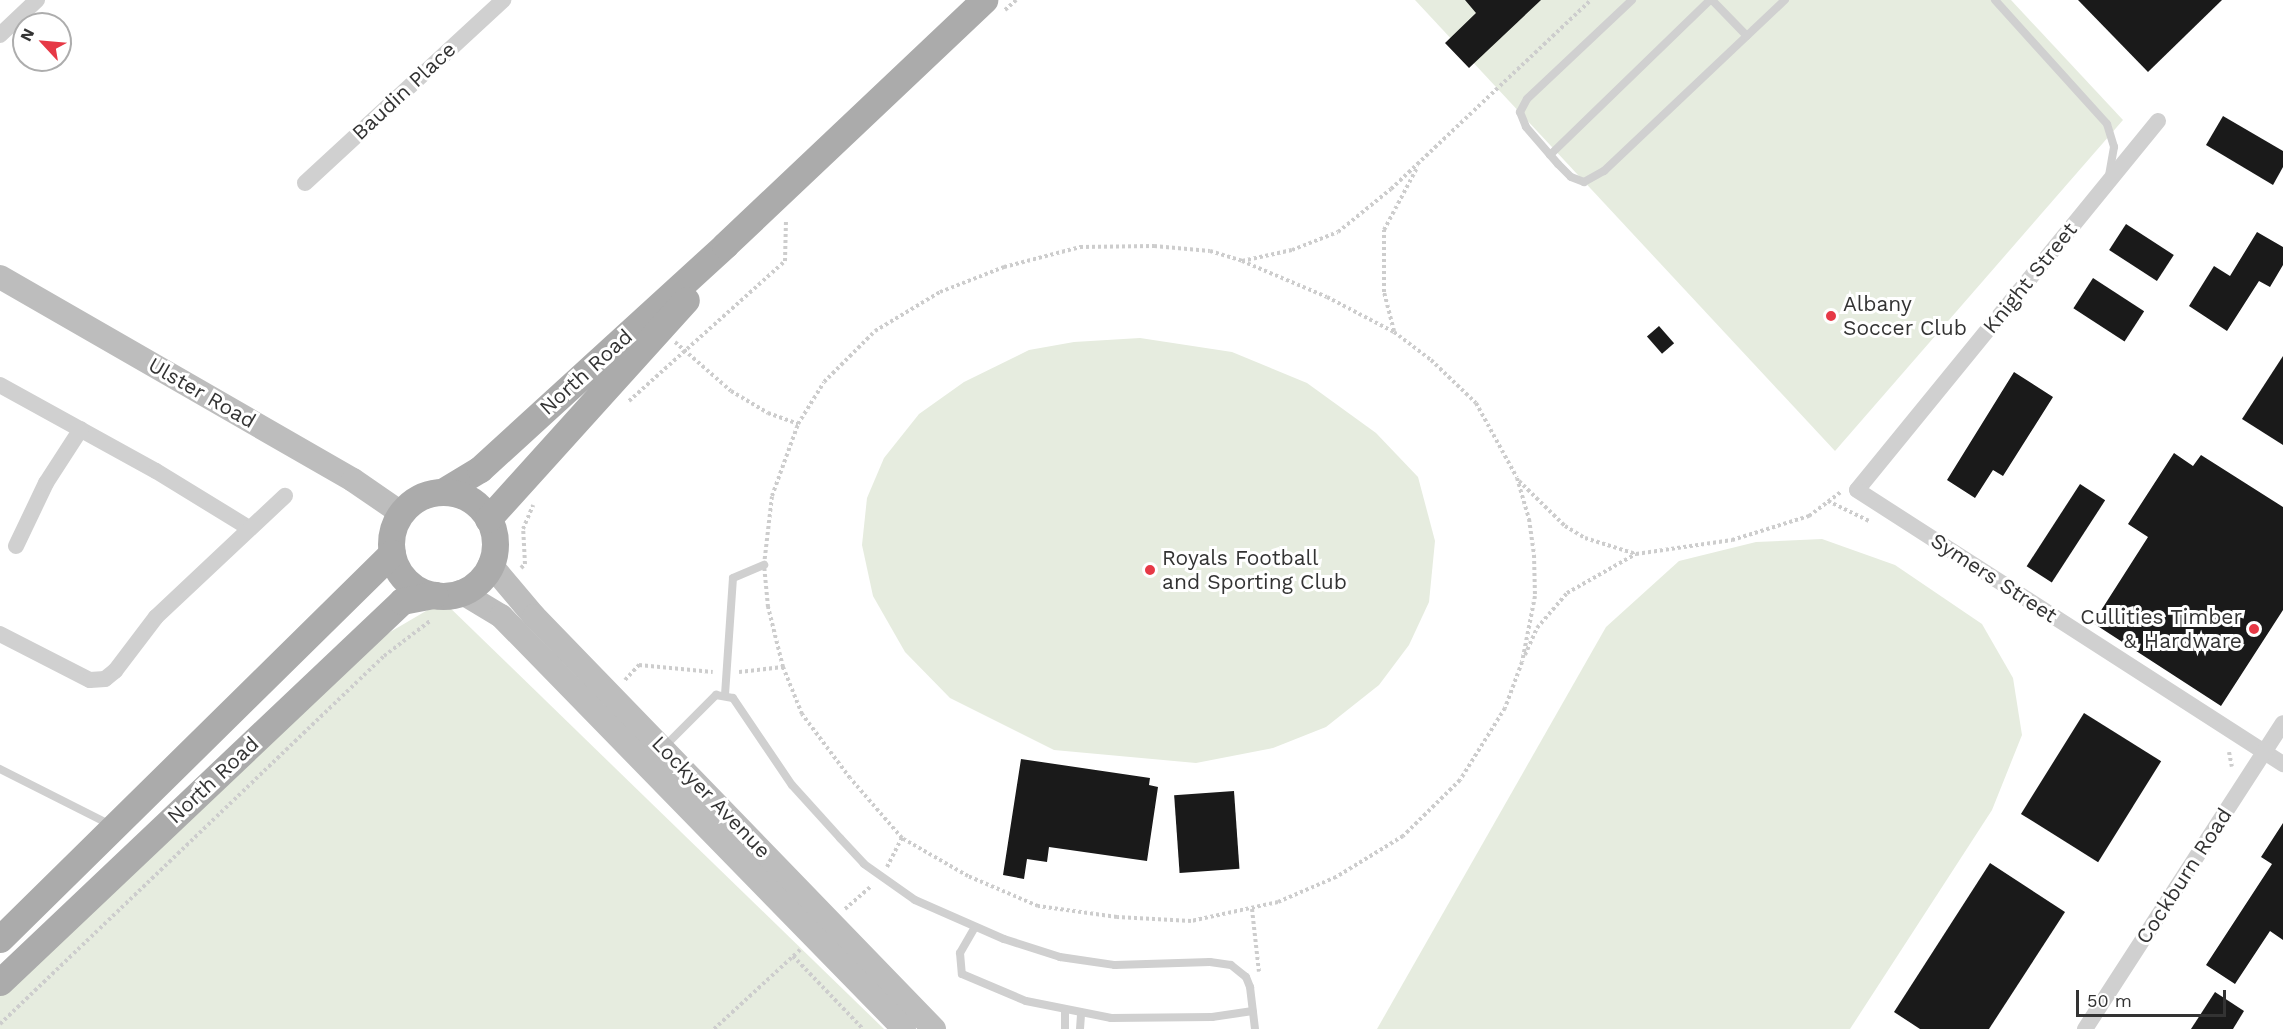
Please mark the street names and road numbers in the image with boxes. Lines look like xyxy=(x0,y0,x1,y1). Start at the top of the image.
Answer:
street label: Baudin Place xyxy=(347,37,461,145)
street label: Knight Street xyxy=(1978,217,2082,339)
street label: North Road xyxy=(534,324,638,420)
street label: Ulster Road xyxy=(144,352,260,434)
street label: Symers Street xyxy=(1926,528,2062,628)
street label: Lockyer Avenue xyxy=(646,730,776,864)
street label: North Road xyxy=(162,731,264,829)
street label: Cockburn Road xyxy=(2131,803,2237,949)

